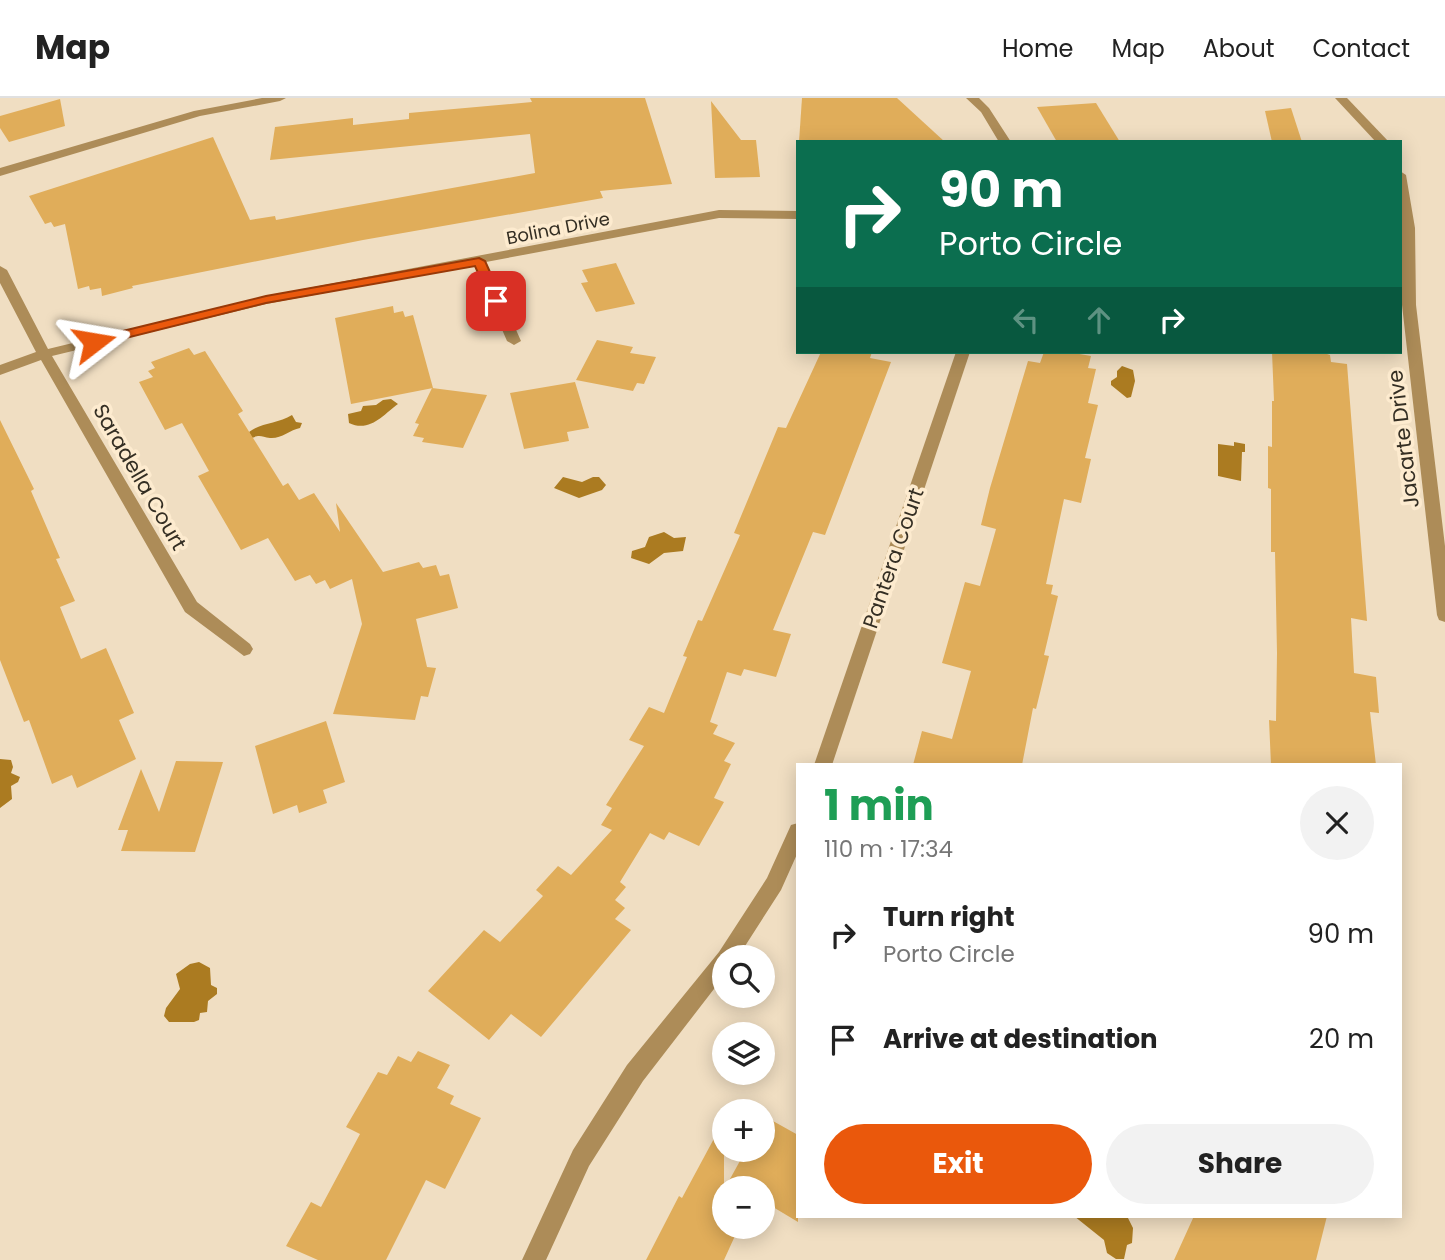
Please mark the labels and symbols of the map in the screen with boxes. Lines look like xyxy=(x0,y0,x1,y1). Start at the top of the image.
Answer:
street label: Bolina Drive xyxy=(504,206,612,250)
pin xyxy=(466,271,526,331)
position arrow xyxy=(57,305,131,379)
street label: Jacarte Drive xyxy=(1380,368,1426,510)
street label: Saradella Court xyxy=(86,399,194,555)
street label: Pantera Court xyxy=(855,484,931,632)

